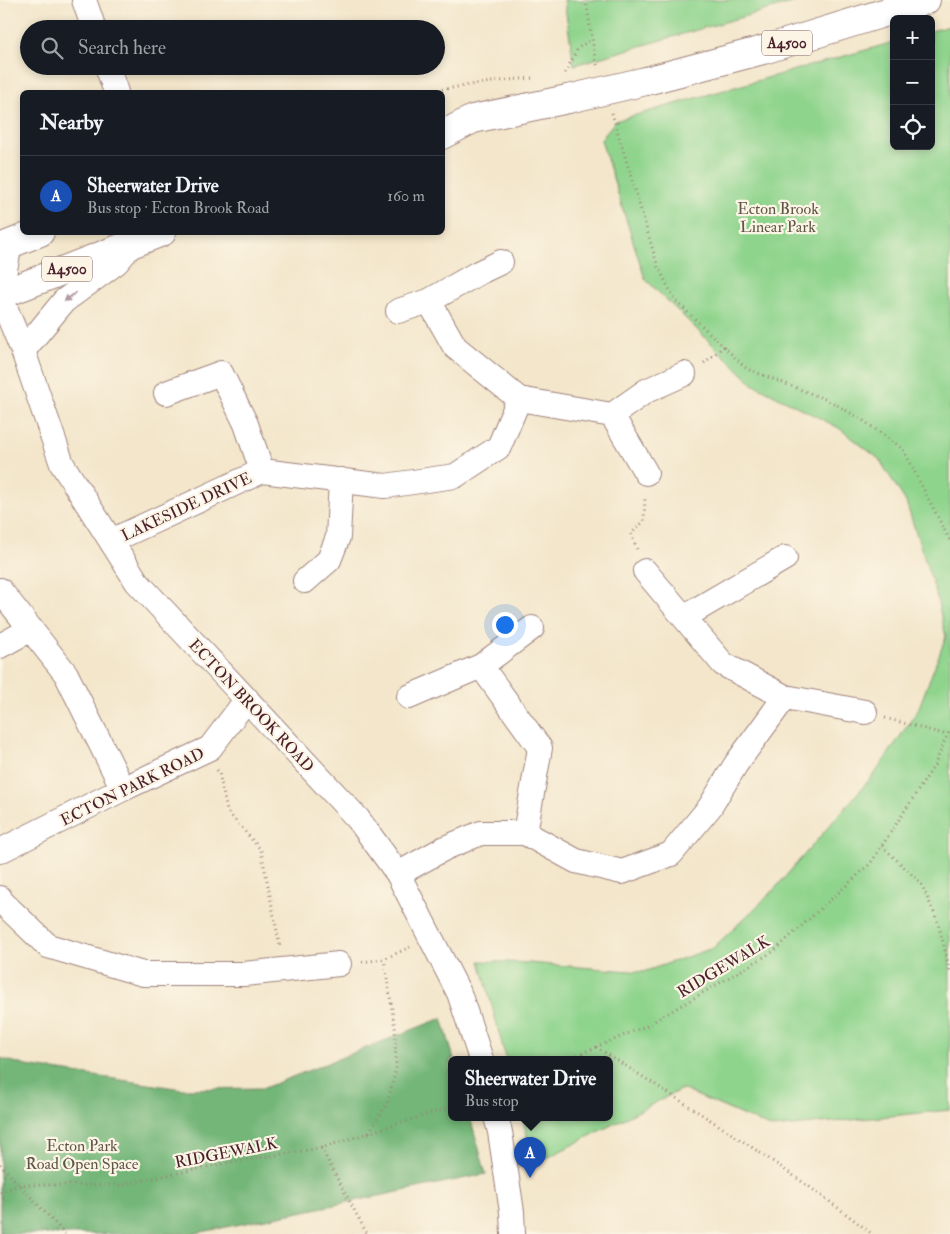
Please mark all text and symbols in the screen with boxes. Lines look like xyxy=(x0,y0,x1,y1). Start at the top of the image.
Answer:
map controls xyxy=(890,15,935,150)
button: + xyxy=(890,15,935,60)
search box xyxy=(20,20,445,75)
road number: A4500 xyxy=(762,30,812,56)
icon: search xyxy=(38,34,66,62)
text: Search here xyxy=(78,36,166,60)
button: − xyxy=(890,60,935,105)
button: locate xyxy=(890,105,935,150)
text: Nearby xyxy=(40,109,103,136)
text: Sheerwater Drive xyxy=(87,174,219,198)
text: A xyxy=(51,186,61,206)
text: 160 m xyxy=(387,186,425,206)
text: Bus stop · Ecton Brook Road xyxy=(87,198,269,218)
park label: Ecton Brook Linear Park xyxy=(737,199,819,237)
road number: A4500 xyxy=(42,256,92,282)
one-way arrow xyxy=(64,291,77,302)
street label: LAKESIDE DRIVE xyxy=(118,468,255,546)
your location xyxy=(492,612,518,638)
street label: ECTON BROOK ROAD xyxy=(184,635,318,776)
street label: ECTON PARK ROAD xyxy=(57,743,208,830)
street label: RIDGEWALK xyxy=(674,931,774,1002)
popup xyxy=(448,1056,613,1121)
text: Sheerwater Drive xyxy=(465,1067,596,1091)
text: Bus stop xyxy=(465,1091,519,1111)
street label: RIDGEWALK xyxy=(173,1133,280,1173)
park label: Ecton Park Road Open Space xyxy=(26,1136,139,1175)
pin: A xyxy=(514,1137,546,1178)

